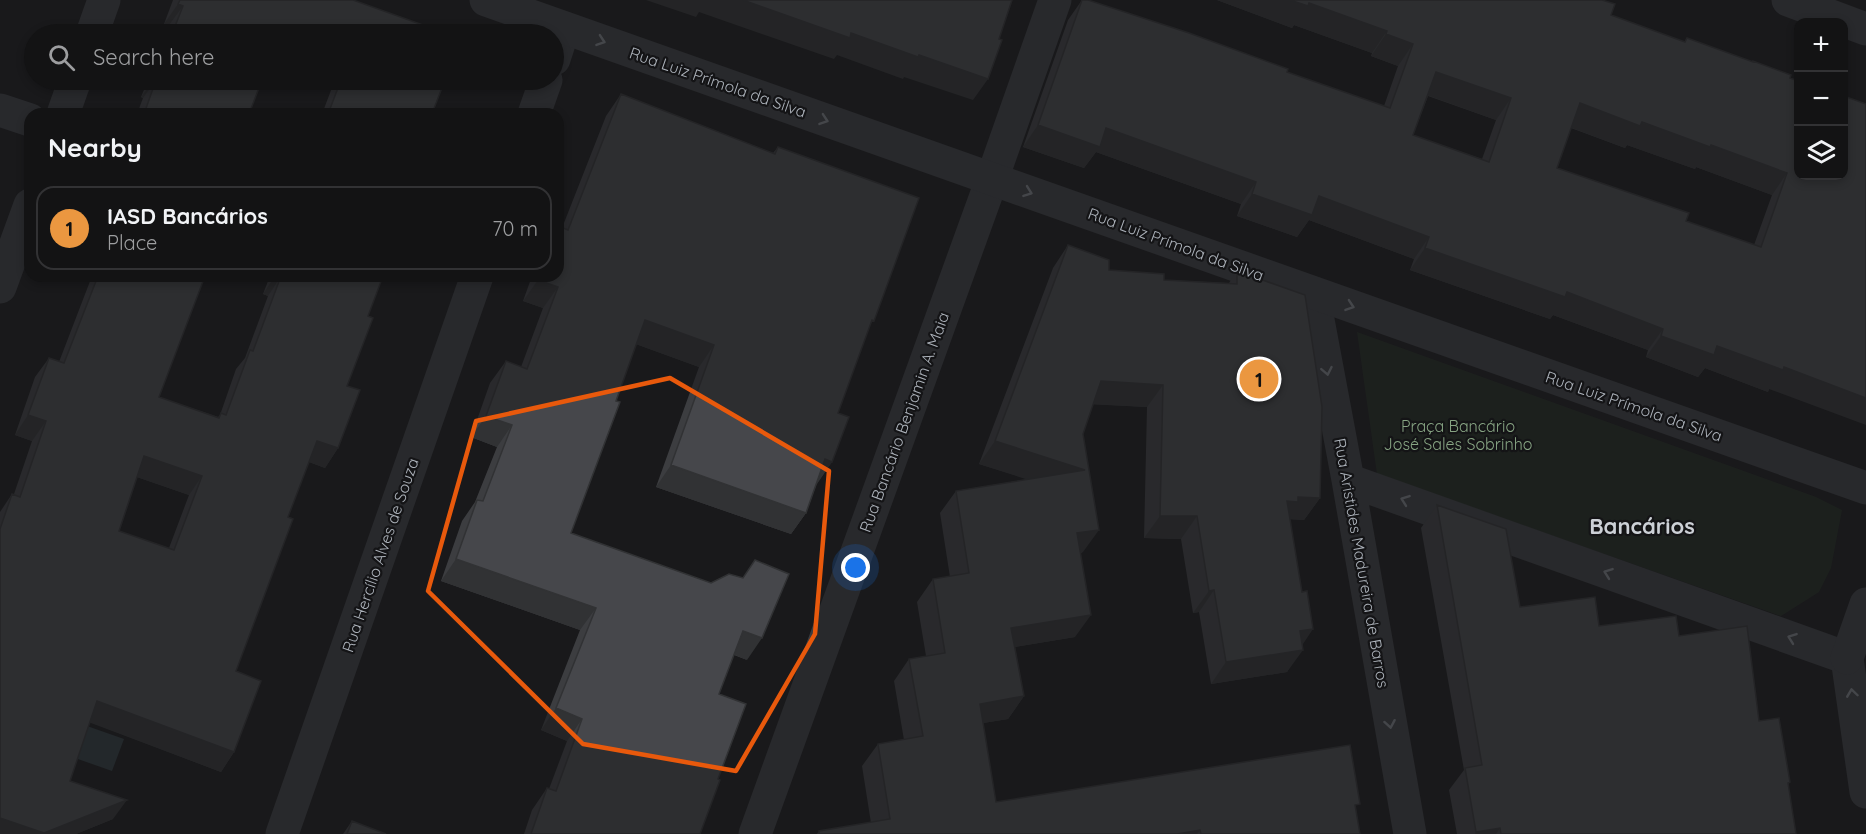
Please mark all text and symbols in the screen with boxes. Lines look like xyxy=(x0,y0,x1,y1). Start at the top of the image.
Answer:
map controls xyxy=(1794,18,1848,180)
button: + xyxy=(1794,18,1848,72)
search box xyxy=(24,24,564,90)
one-way arrow xyxy=(595,33,606,46)
icon: search xyxy=(45,41,78,74)
street label: Rua Luiz Prímola da Silva xyxy=(627,42,809,122)
text: Search here xyxy=(93,43,214,71)
button: − xyxy=(1794,72,1848,126)
one-way arrow xyxy=(819,112,829,125)
button: layers xyxy=(1794,126,1848,180)
text: Nearby xyxy=(48,131,142,164)
one-way arrow xyxy=(1022,184,1033,197)
text: IASD Bancários xyxy=(107,202,268,230)
street label: Rua Luiz Prímola da Silva xyxy=(1085,203,1267,285)
text: 1 xyxy=(66,216,73,241)
text: 70 m xyxy=(492,216,538,241)
text: Place xyxy=(107,230,157,255)
one-way arrow xyxy=(1345,298,1355,311)
street label: Rua Bancário Benjamin A. Maia xyxy=(855,309,953,535)
pin: 1 xyxy=(1240,356,1278,401)
one-way arrow xyxy=(1321,366,1333,375)
street label: Rua Luiz Prímola da Silva xyxy=(1543,366,1725,446)
park label: Praça Bancário José Sales Sobrinho xyxy=(1384,416,1532,454)
street label: Rua Aristides Madureira de Barros xyxy=(1330,437,1394,689)
street label: Rua Hercílio Alves de Souza xyxy=(337,455,423,655)
one-way arrow xyxy=(1400,495,1410,508)
district label: Bancários xyxy=(1589,512,1695,540)
your location xyxy=(841,553,870,582)
one-way arrow xyxy=(1603,567,1614,580)
one-way arrow xyxy=(1787,633,1798,646)
one-way arrow xyxy=(1846,688,1858,697)
one-way arrow xyxy=(1384,719,1396,729)

